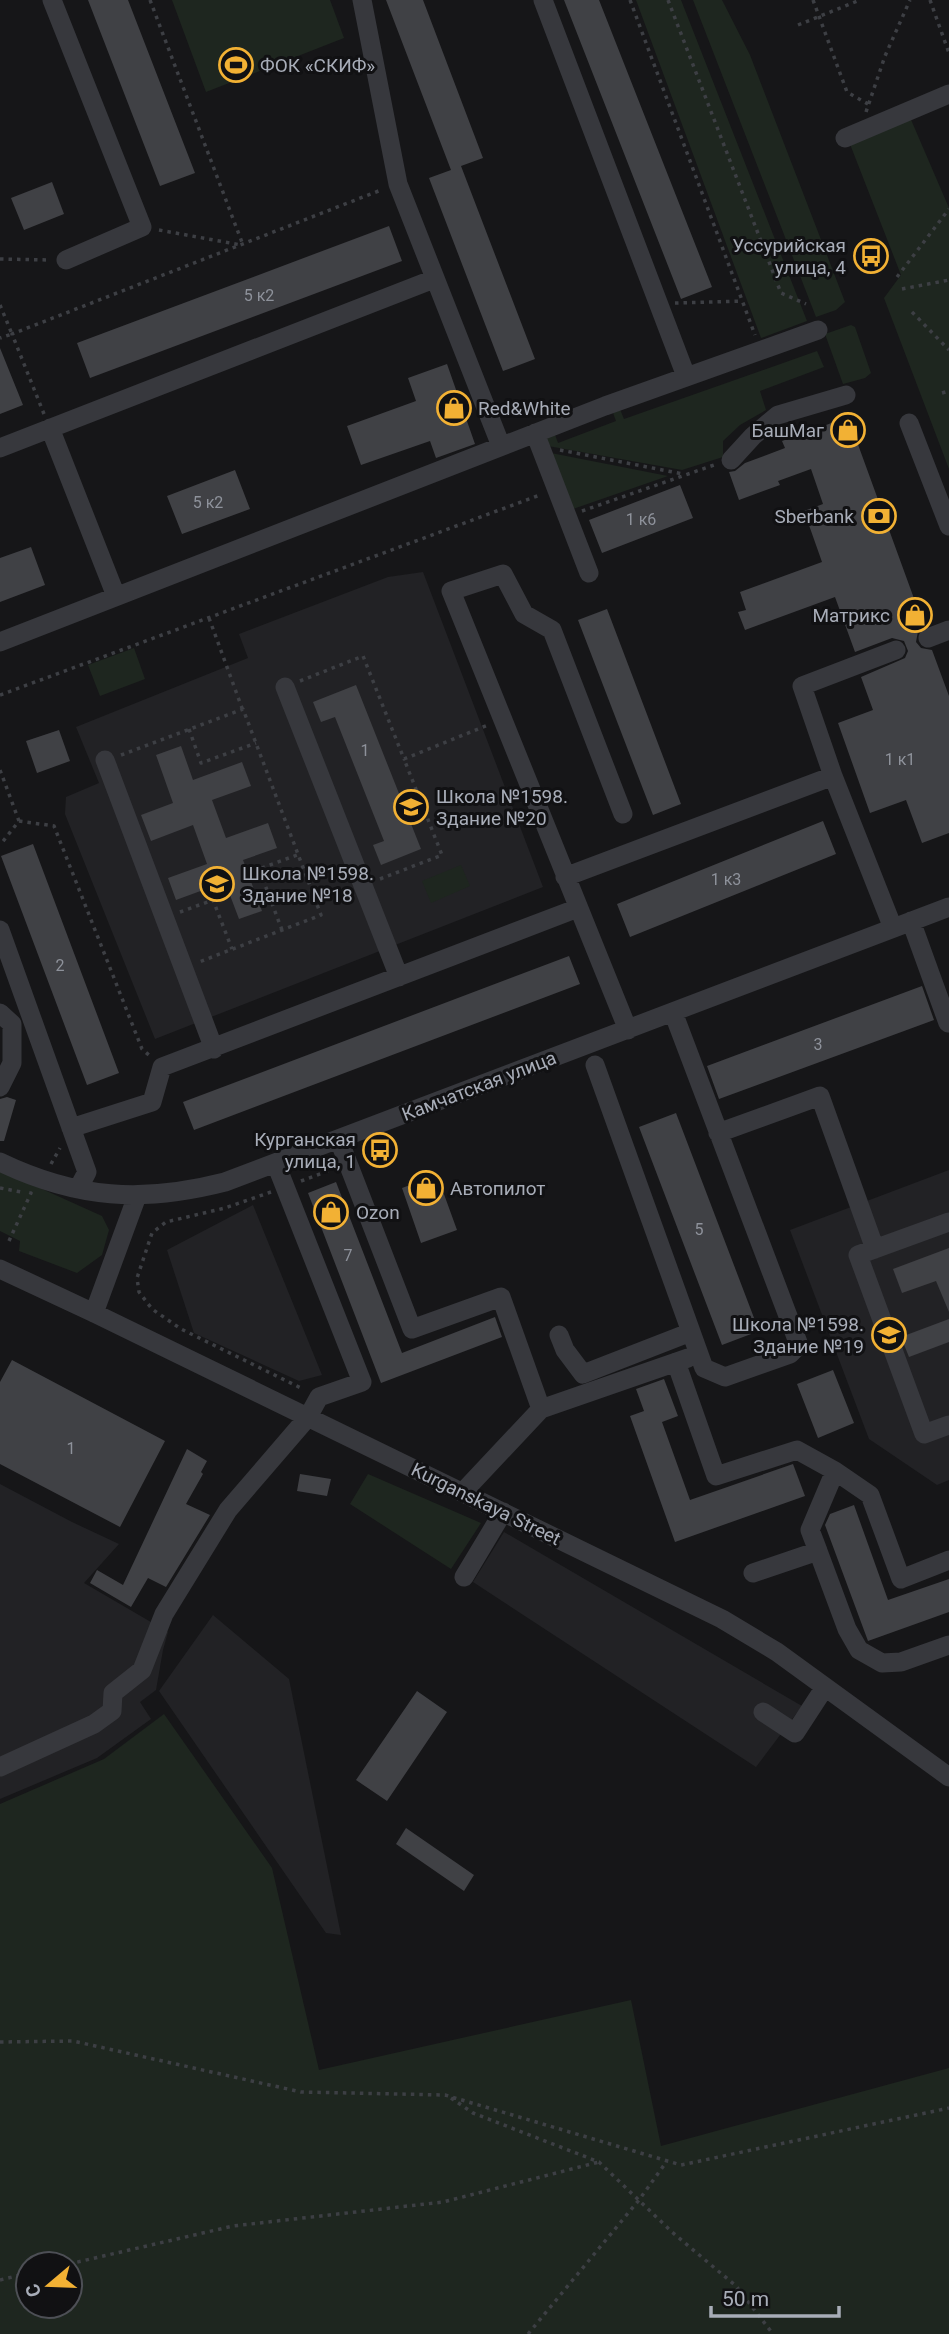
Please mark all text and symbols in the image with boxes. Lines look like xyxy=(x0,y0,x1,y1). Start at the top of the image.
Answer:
sports icon: ФОК «СКИФ» xyxy=(217,46,255,84)
place label: ФОК «СКИФ» xyxy=(260,54,375,77)
place label: Уссурийская улица, 4 xyxy=(732,234,846,279)
bus stop icon: Уссурийская улица, 4 xyxy=(852,237,890,275)
house number: 5 к2 xyxy=(244,286,274,305)
shop icon: Red&White xyxy=(435,389,473,427)
place label: Red&White xyxy=(478,397,571,420)
shop icon: БашМаг xyxy=(829,411,867,449)
place label: БашМаг xyxy=(751,419,824,442)
house number: 5 к2 xyxy=(193,493,223,512)
bank icon: Sberbank xyxy=(860,497,898,535)
place label: Sberbank xyxy=(774,505,854,528)
house number: 1 к6 xyxy=(626,510,656,529)
shop icon: Матрикс xyxy=(896,596,934,634)
place label: Матрикс xyxy=(812,604,890,627)
house number: 1 xyxy=(361,741,370,760)
house number: 1 к1 xyxy=(885,750,915,769)
place label: Школа №1598. Здание №20 xyxy=(436,785,568,830)
school or university icon: Школа №1598. Здание №20 xyxy=(392,788,430,826)
place label: Школа №1598. Здание №18 xyxy=(242,862,374,907)
school or university icon: Школа №1598. Здание №18 xyxy=(198,865,236,903)
house number: 1 к3 xyxy=(711,870,741,889)
house number: 2 xyxy=(56,956,65,975)
house number: 3 xyxy=(814,1035,823,1054)
street label: Камчатская улица xyxy=(399,1046,559,1126)
place label: Курганская улица, 1 xyxy=(254,1128,356,1173)
bus stop icon: Курганская улица, 1 xyxy=(361,1131,399,1169)
shop icon: Автопилот xyxy=(407,1169,445,1207)
place label: Автопилот xyxy=(450,1177,545,1200)
shop icon: Ozon xyxy=(312,1193,350,1231)
place label: Ozon xyxy=(356,1201,400,1224)
house number: 5 xyxy=(695,1220,704,1239)
house number: 7 xyxy=(344,1246,353,1265)
place label: Школа №1598. Здание №19 xyxy=(732,1313,864,1358)
school or university icon: Школа №1598. Здание №19 xyxy=(870,1316,908,1354)
house number: 1 xyxy=(67,1439,76,1458)
street label: Kurganskaya Street xyxy=(407,1458,565,1550)
north arrow xyxy=(14,2250,84,2320)
scale bar xyxy=(711,2274,839,2318)
text: С xyxy=(21,2281,46,2300)
text: 50 m xyxy=(722,2287,769,2311)

